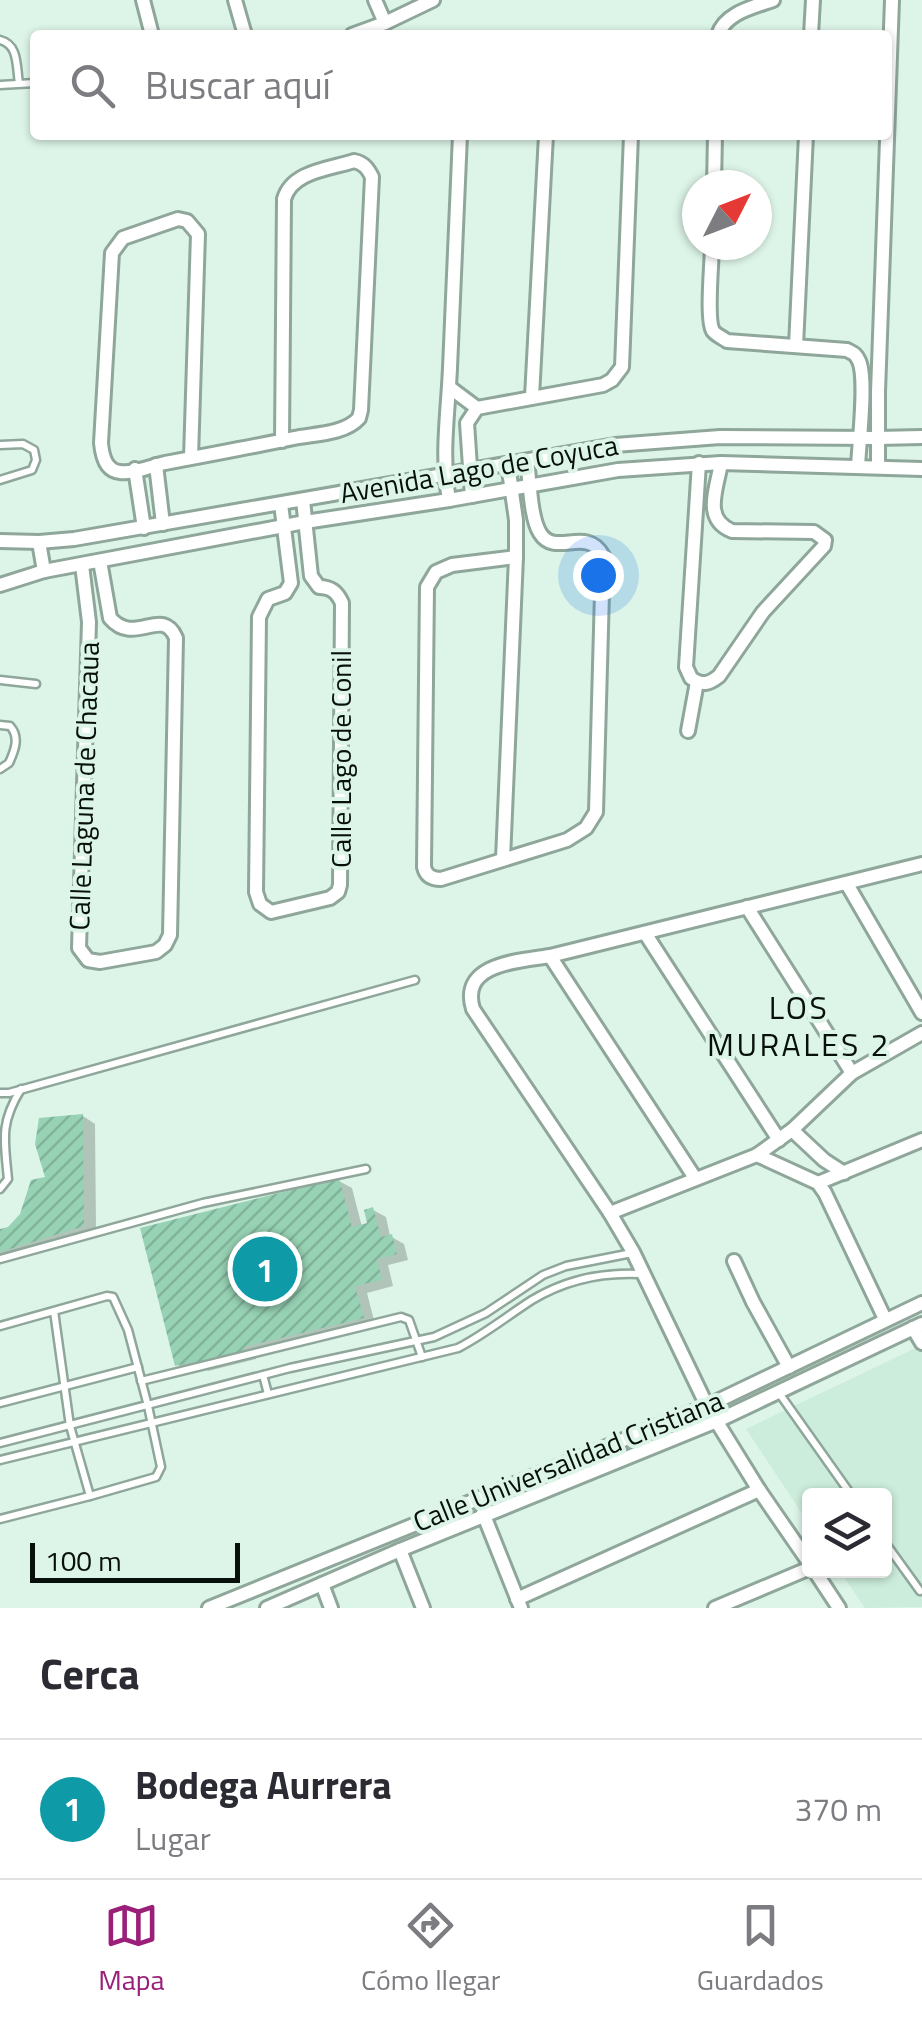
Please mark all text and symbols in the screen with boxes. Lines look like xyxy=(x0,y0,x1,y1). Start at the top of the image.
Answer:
search box xyxy=(30,30,892,140)
text: Buscar aquí xyxy=(145,56,331,114)
icon: search xyxy=(65,58,120,113)
north arrow xyxy=(682,170,772,260)
street label: Avenida Lago de Coyuca xyxy=(336,423,621,514)
your location xyxy=(573,550,624,601)
street label: Calle Laguna de Chacaua xyxy=(57,641,110,931)
street label: Calle Lago de Conil xyxy=(319,650,362,868)
district label: LOS MURALES 2 xyxy=(707,983,891,1068)
pin: 1 xyxy=(232,1232,298,1306)
street label: Calle Universalidad Cristiana xyxy=(406,1379,729,1543)
map controls xyxy=(802,1488,892,1578)
button: layers xyxy=(802,1488,892,1578)
scale bar xyxy=(30,1538,240,1582)
text: 100 m xyxy=(45,1539,122,1582)
text: Cerca xyxy=(40,1641,140,1705)
text: Bodega Aurrera xyxy=(135,1756,392,1814)
text: 1 xyxy=(64,1785,81,1833)
text: 370 m xyxy=(794,1785,882,1833)
text: Lugar xyxy=(135,1814,211,1862)
tab: Mapa xyxy=(98,1898,165,2001)
tab: Cómo llegar xyxy=(361,1898,500,2001)
tab: Guardados xyxy=(697,1898,824,2001)

